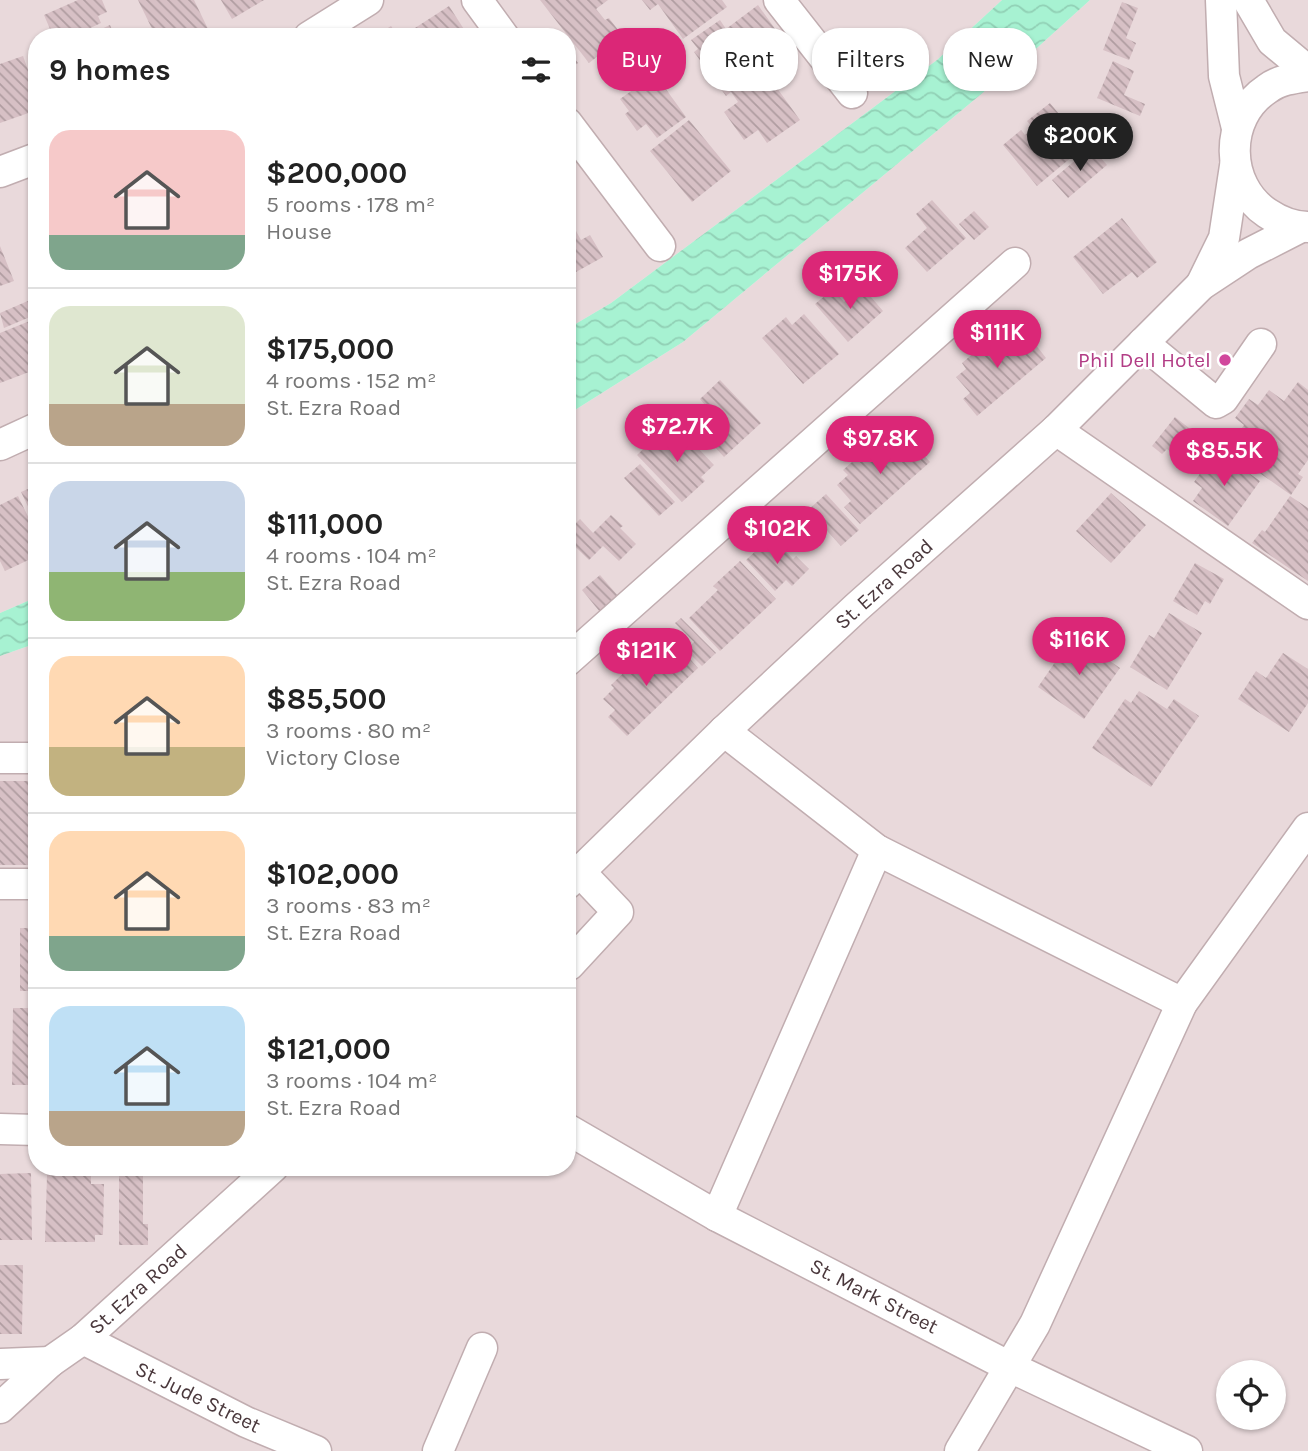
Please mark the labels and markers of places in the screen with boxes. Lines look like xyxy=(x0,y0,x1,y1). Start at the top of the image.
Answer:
pin: $200K xyxy=(1031,114,1129,173)
pin: $175K xyxy=(801,252,899,311)
pin: $111K xyxy=(948,310,1046,370)
place label: Phil Dell Hotel xyxy=(1078,348,1211,372)
marker: Phil Dell Hotel xyxy=(1217,352,1233,368)
pin: $72.7K xyxy=(620,405,734,464)
pin: $97.8K xyxy=(823,416,937,476)
pin: $85.5K xyxy=(1167,428,1281,488)
pin: $102K xyxy=(728,506,826,566)
pin: $116K xyxy=(1030,618,1128,677)
pin: $121K xyxy=(597,628,695,688)

